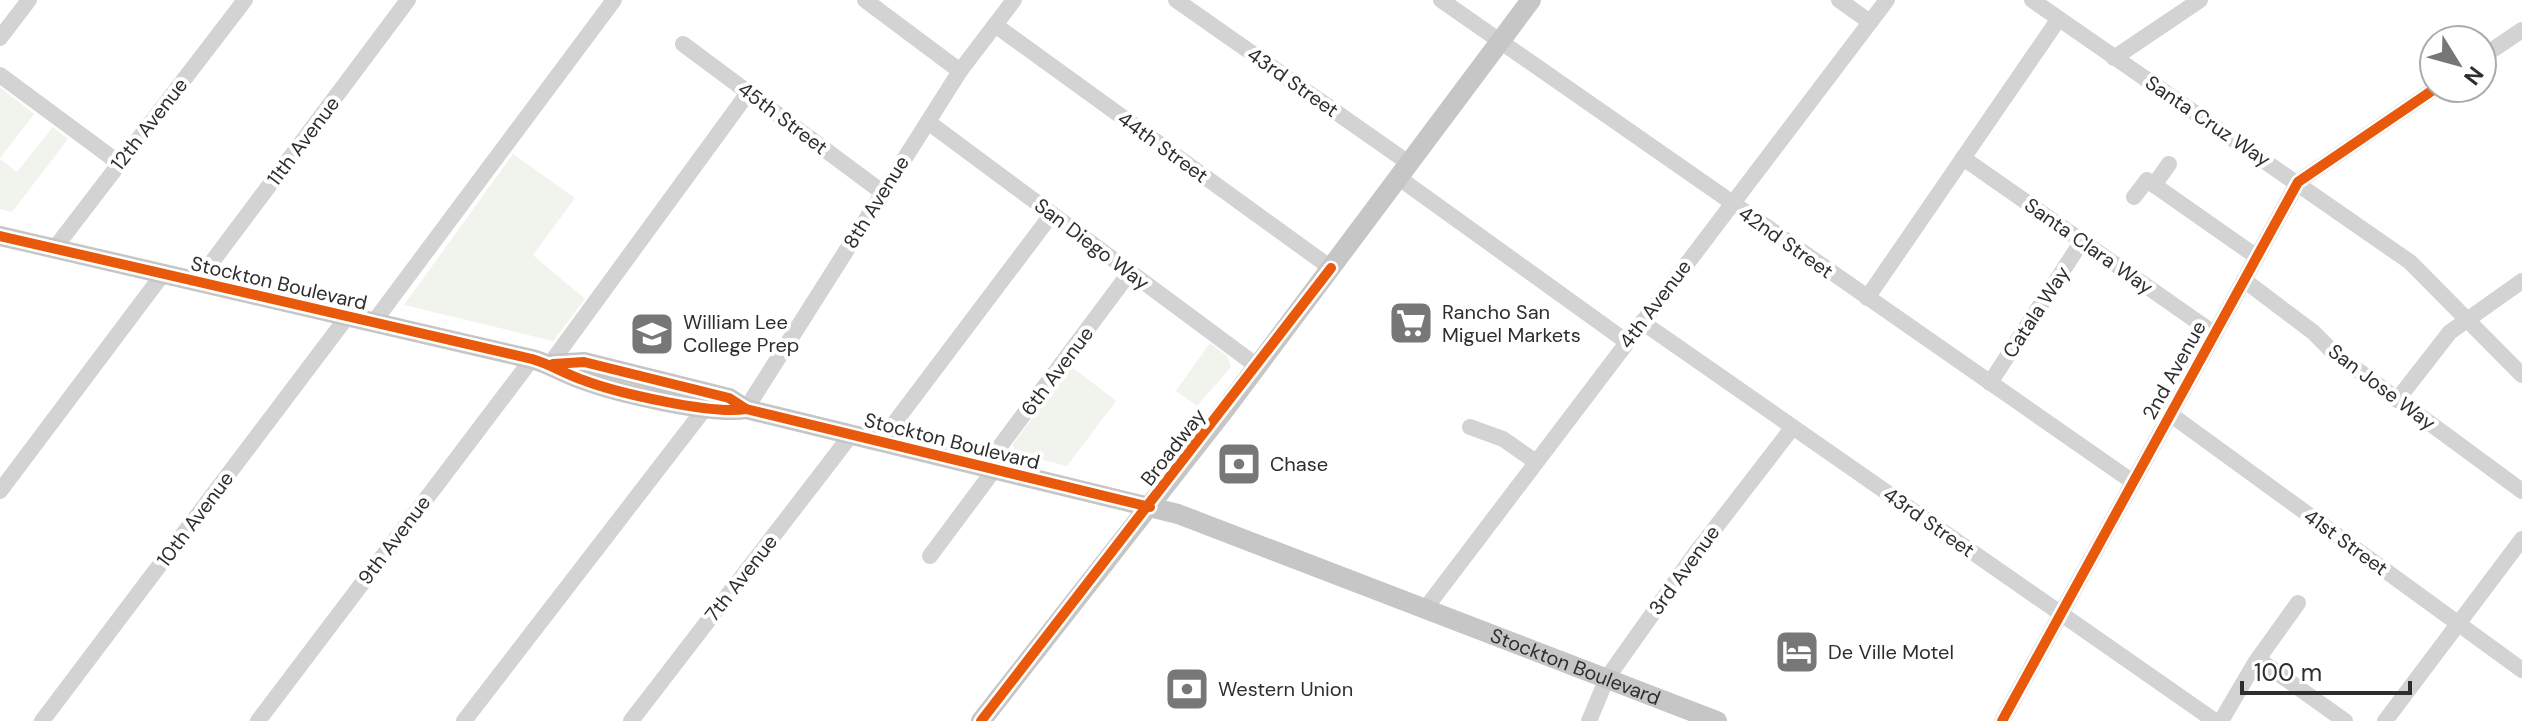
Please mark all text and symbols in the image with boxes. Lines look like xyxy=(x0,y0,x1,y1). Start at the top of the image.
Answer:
north arrow xyxy=(2418,24,2498,104)
street label: 43rd Street xyxy=(1242,41,1344,123)
text: N xyxy=(2457,61,2490,91)
street label: Santa Cruz Way xyxy=(2140,69,2276,173)
street label: 12th Avenue xyxy=(105,73,193,175)
street label: 45th Street xyxy=(733,76,833,160)
street label: 11th Avenue xyxy=(261,91,345,191)
street label: 44th Street xyxy=(1113,105,1213,189)
street label: 8th Avenue xyxy=(837,151,915,253)
street label: San Diego Way xyxy=(1029,192,1155,296)
street label: Santa Clara Way xyxy=(2020,192,2158,300)
street label: 42nd Street xyxy=(1734,200,1839,284)
street label: Stockton Boulevard xyxy=(188,250,370,316)
street label: 4th Avenue xyxy=(1613,254,1697,354)
street label: Catala Way xyxy=(1997,261,2075,363)
supermarket icon: Rancho San Miguel Markets xyxy=(1387,299,1435,347)
place label: Rancho San Miguel Markets xyxy=(1442,299,1581,348)
place label: William Lee College Prep xyxy=(683,309,799,358)
school or university icon: William Lee College Prep xyxy=(628,310,676,358)
street label: 2nd Avenue xyxy=(2136,316,2212,424)
street label: 6th Avenue xyxy=(1015,321,1099,421)
street label: San Jose Way xyxy=(2323,338,2441,436)
street label: Broadway xyxy=(1135,403,1211,491)
street label: Stockton Boulevard xyxy=(862,407,1042,475)
bank icon: Chase xyxy=(1215,440,1263,488)
place label: Chase xyxy=(1270,451,1328,477)
street label: 10th Avenue xyxy=(151,466,239,572)
street label: 43rd Street xyxy=(1878,481,1980,563)
street label: 9th Avenue xyxy=(352,490,436,590)
street label: 41st Street xyxy=(2299,503,2393,581)
street label: 3rd Avenue xyxy=(1643,520,1725,620)
street label: 7th Avenue xyxy=(699,529,783,627)
street label: Stockton Boulevard xyxy=(1487,622,1664,711)
hotel icon: De Ville Motel xyxy=(1773,628,1821,676)
place label: De Ville Motel xyxy=(1828,639,1954,665)
scale bar xyxy=(2242,645,2410,695)
text: 100 m xyxy=(2254,657,2322,688)
bank icon: Western Union xyxy=(1163,665,1211,713)
place label: Western Union xyxy=(1218,676,1353,702)

